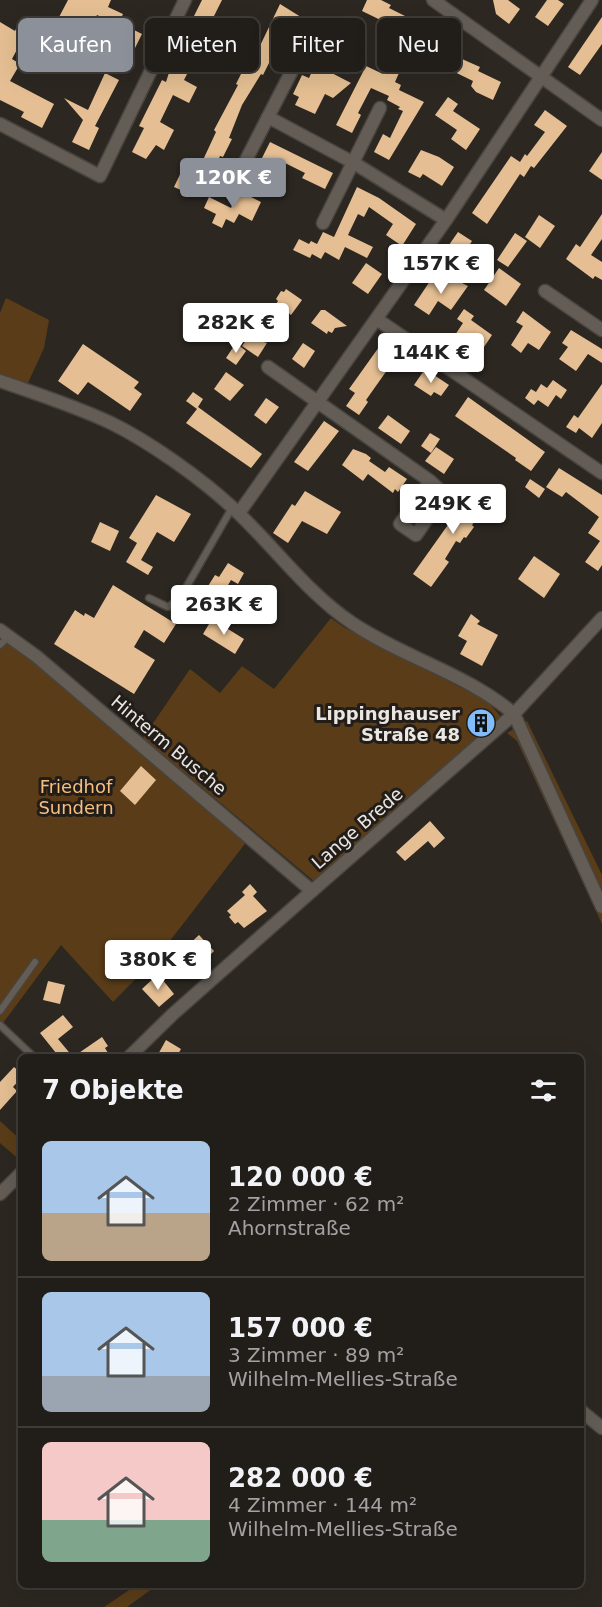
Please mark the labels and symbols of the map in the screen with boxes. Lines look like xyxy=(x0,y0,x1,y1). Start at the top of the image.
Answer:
pin: 120K € xyxy=(184,158,282,209)
pin: 157K € xyxy=(392,244,490,295)
pin: 282K € xyxy=(187,303,285,354)
pin: 144K € xyxy=(382,333,480,384)
pin: 249K € xyxy=(404,484,502,535)
pin: 263K € xyxy=(175,585,273,636)
street label: Hinterm Busche xyxy=(107,691,231,799)
place label: Lippinghauser Straße 48 xyxy=(315,703,460,745)
building icon: Lippinghauser Straße 48 xyxy=(465,707,497,739)
park label: Friedhof Sundern xyxy=(38,776,114,818)
street label: Lange Brede xyxy=(307,783,407,873)
pin: 380K € xyxy=(109,940,207,991)

